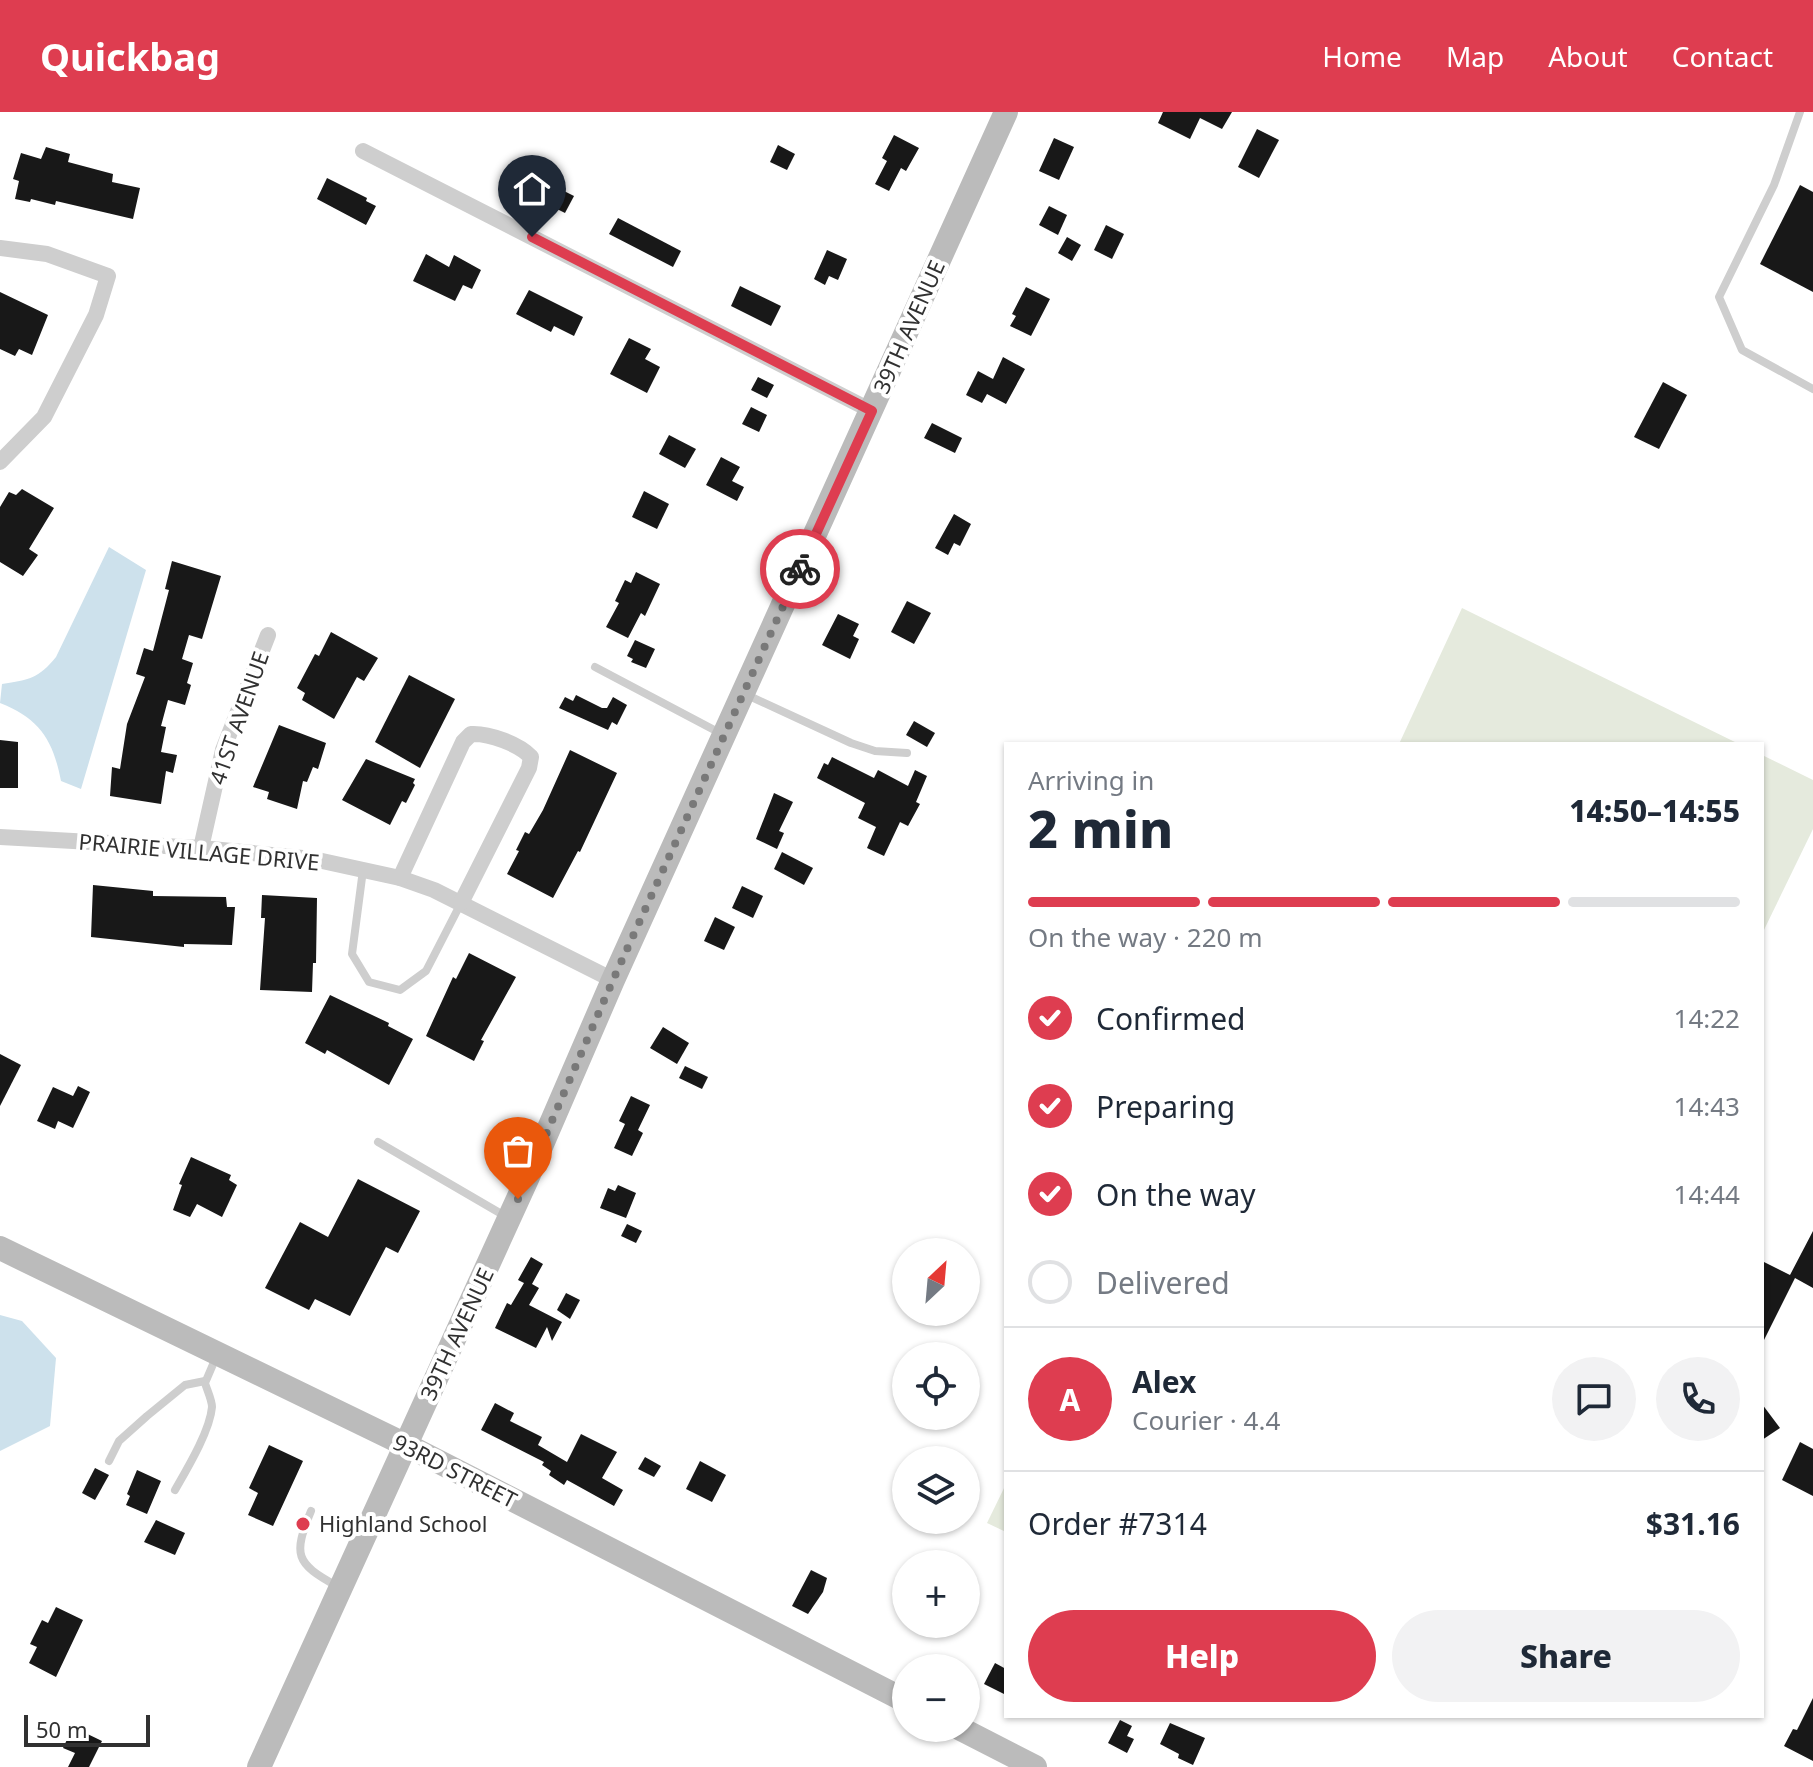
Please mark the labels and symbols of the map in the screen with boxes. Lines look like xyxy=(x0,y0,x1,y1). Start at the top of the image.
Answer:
pin xyxy=(498,155,566,237)
street label: 39TH AVENUE xyxy=(865,255,951,398)
courier xyxy=(760,529,840,609)
street label: 41ST AVENUE xyxy=(201,647,275,788)
street label: PRAIRIE VILLAGE DRIVE xyxy=(77,826,321,876)
pin xyxy=(484,1117,552,1199)
north arrow xyxy=(892,1238,980,1326)
street label: 39TH AVENUE xyxy=(412,1262,500,1405)
street label: 93RD STREET xyxy=(388,1426,523,1514)
place label: Highland School xyxy=(319,1508,488,1538)
marker: Highland School xyxy=(294,1515,312,1533)
scale bar xyxy=(24,1711,150,1747)

